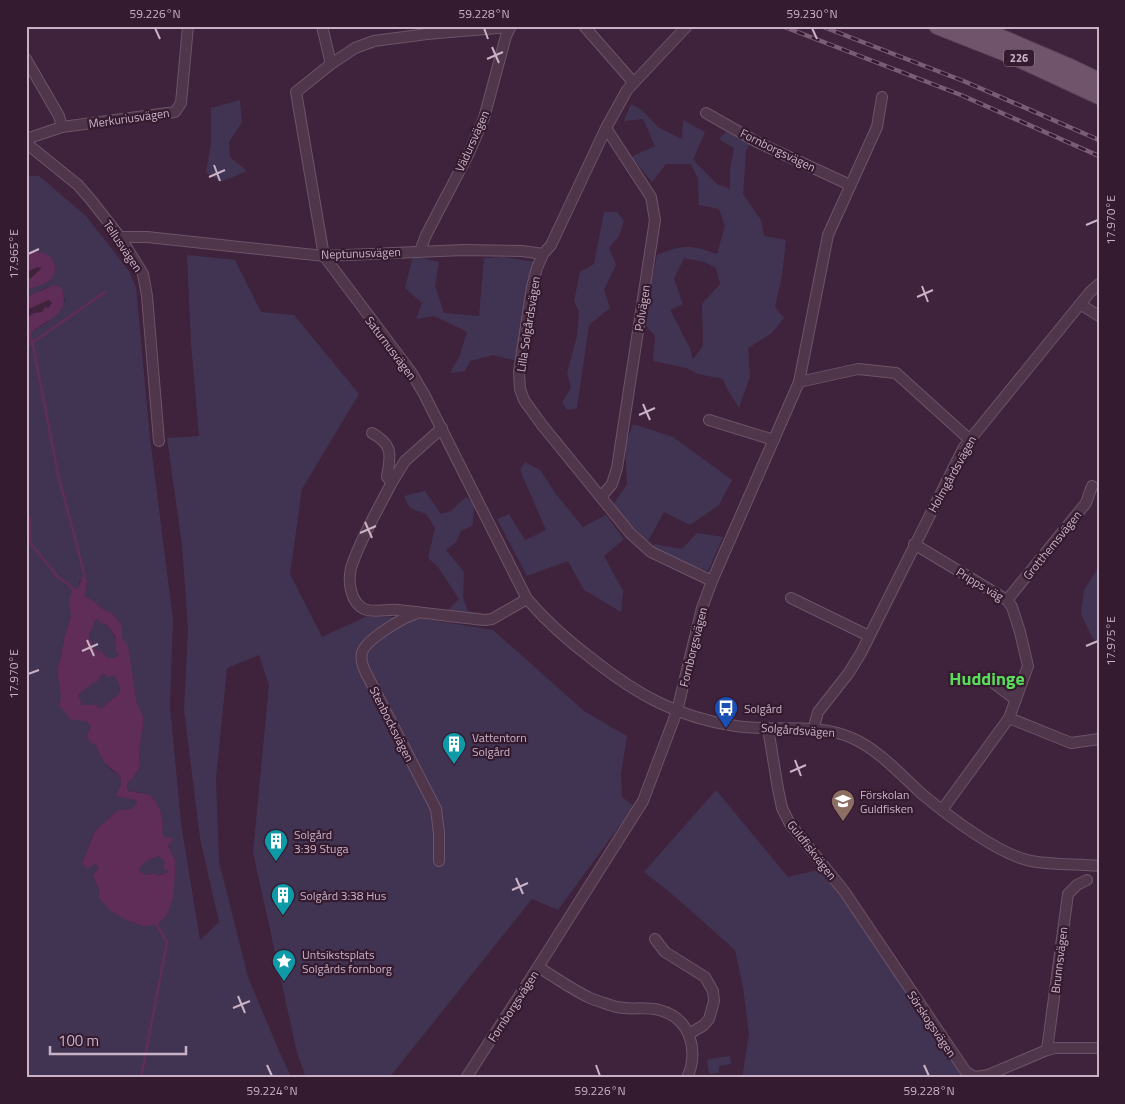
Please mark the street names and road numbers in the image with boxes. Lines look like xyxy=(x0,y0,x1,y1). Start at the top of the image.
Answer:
road number: 226 xyxy=(1004,49,1034,66)
street label: Merkuriusvägen xyxy=(87,103,171,133)
street label: Vädursvägen xyxy=(450,107,494,175)
street label: Fornborgsvägen xyxy=(737,124,819,176)
street label: Tellusvägen xyxy=(99,216,147,276)
street label: Neptunusvägen xyxy=(321,242,401,264)
street label: Lilla Solgårdsvägen xyxy=(511,275,545,373)
street label: Polvägen xyxy=(629,284,655,332)
street label: Saturnusvägen xyxy=(361,312,421,384)
street label: Holmgårdsvägen xyxy=(923,432,981,516)
street label: Grotthemsvägen xyxy=(1018,506,1086,584)
street label: Pripps väg xyxy=(953,562,1007,606)
street label: Fornborgsvägen xyxy=(674,605,712,689)
street label: Stenbocksvägen xyxy=(365,683,419,765)
street label: Solgårdsvägen xyxy=(760,718,836,742)
street label: Guldfiskvägen xyxy=(783,816,841,884)
street label: Brunnsvägen xyxy=(1046,926,1072,994)
street label: Fornborgsvägen xyxy=(483,967,543,1045)
street label: Sörskogsvägen xyxy=(903,987,961,1061)

